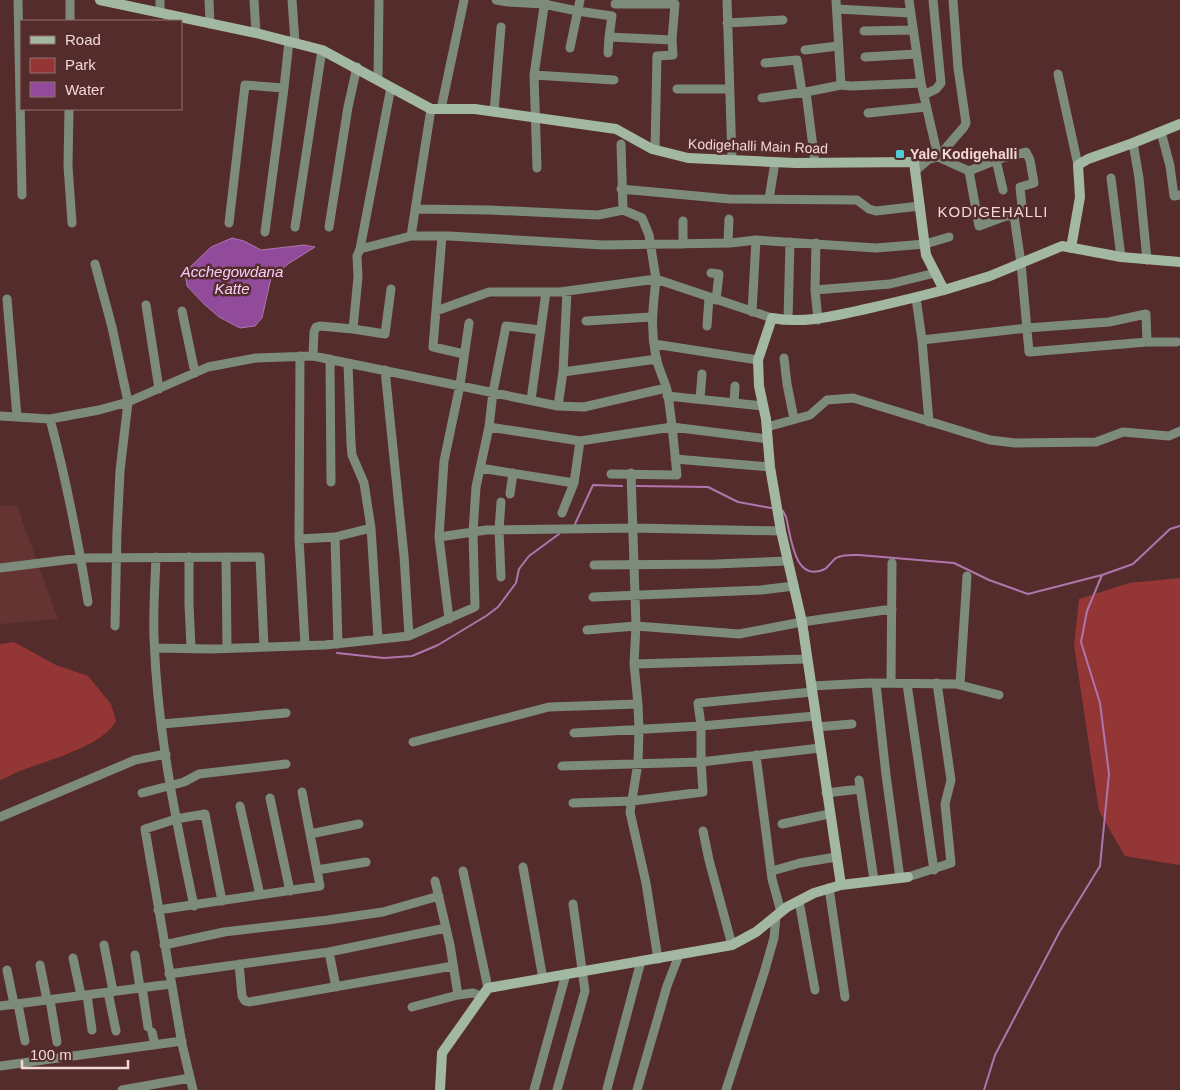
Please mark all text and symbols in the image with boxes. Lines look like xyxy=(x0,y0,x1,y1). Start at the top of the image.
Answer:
legend xyxy=(20,20,182,110)
text: Road xyxy=(65,31,101,48)
text: Park xyxy=(65,56,96,73)
text: Water xyxy=(65,81,104,98)
street label: Kodigehalli Main Road xyxy=(688,136,828,156)
place label: Yale Kodigehalli xyxy=(910,146,1017,162)
marker: Yale Kodigehalli xyxy=(894,148,906,160)
district label: KODIGEHALLI xyxy=(937,203,1049,220)
water label: Acchegowdana Katte xyxy=(180,263,283,297)
scale bar xyxy=(22,1038,129,1070)
text: 100 m xyxy=(30,1046,72,1063)

